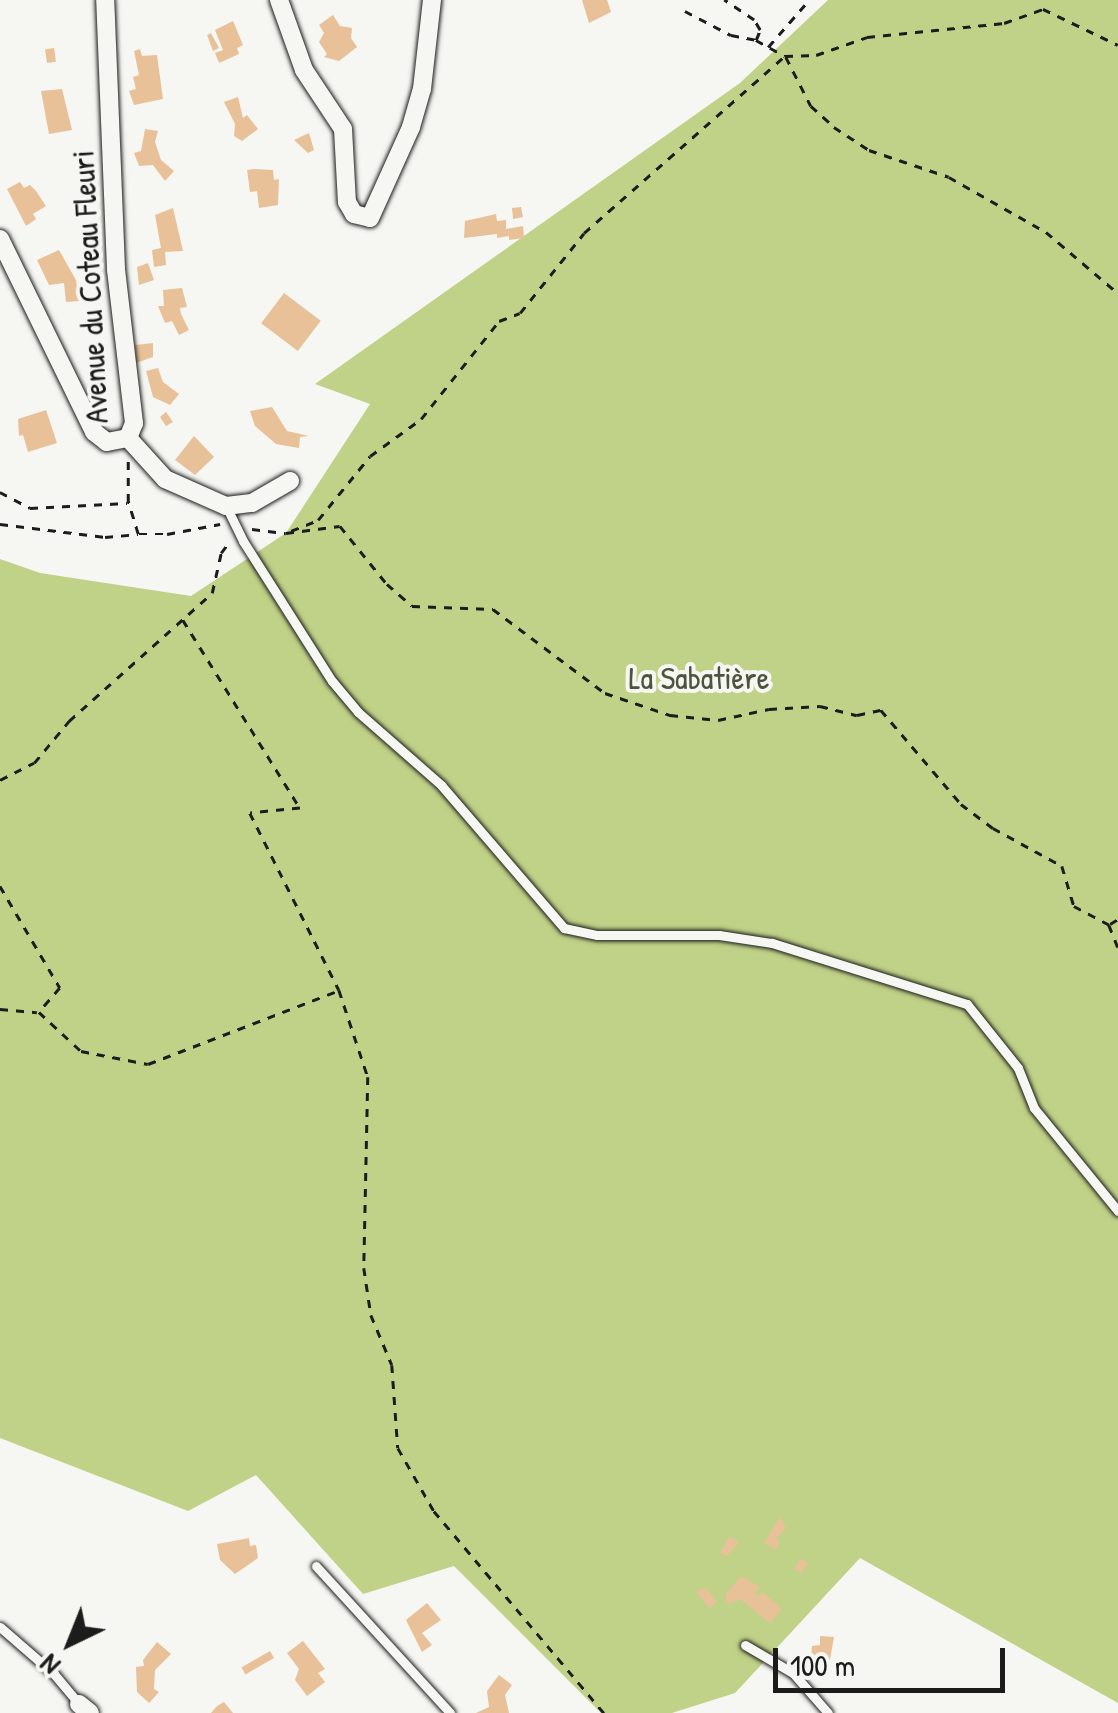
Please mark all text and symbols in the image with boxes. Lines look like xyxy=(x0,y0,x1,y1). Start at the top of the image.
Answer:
street label: Avenue du Coteau Fleuri xyxy=(64,149,116,425)
park label: La Sabatière xyxy=(629,659,769,697)
north arrow xyxy=(20,1593,120,1693)
scale bar xyxy=(778,1628,1010,1690)
text: 100 m xyxy=(790,1645,855,1685)
text: N xyxy=(31,1646,68,1684)

